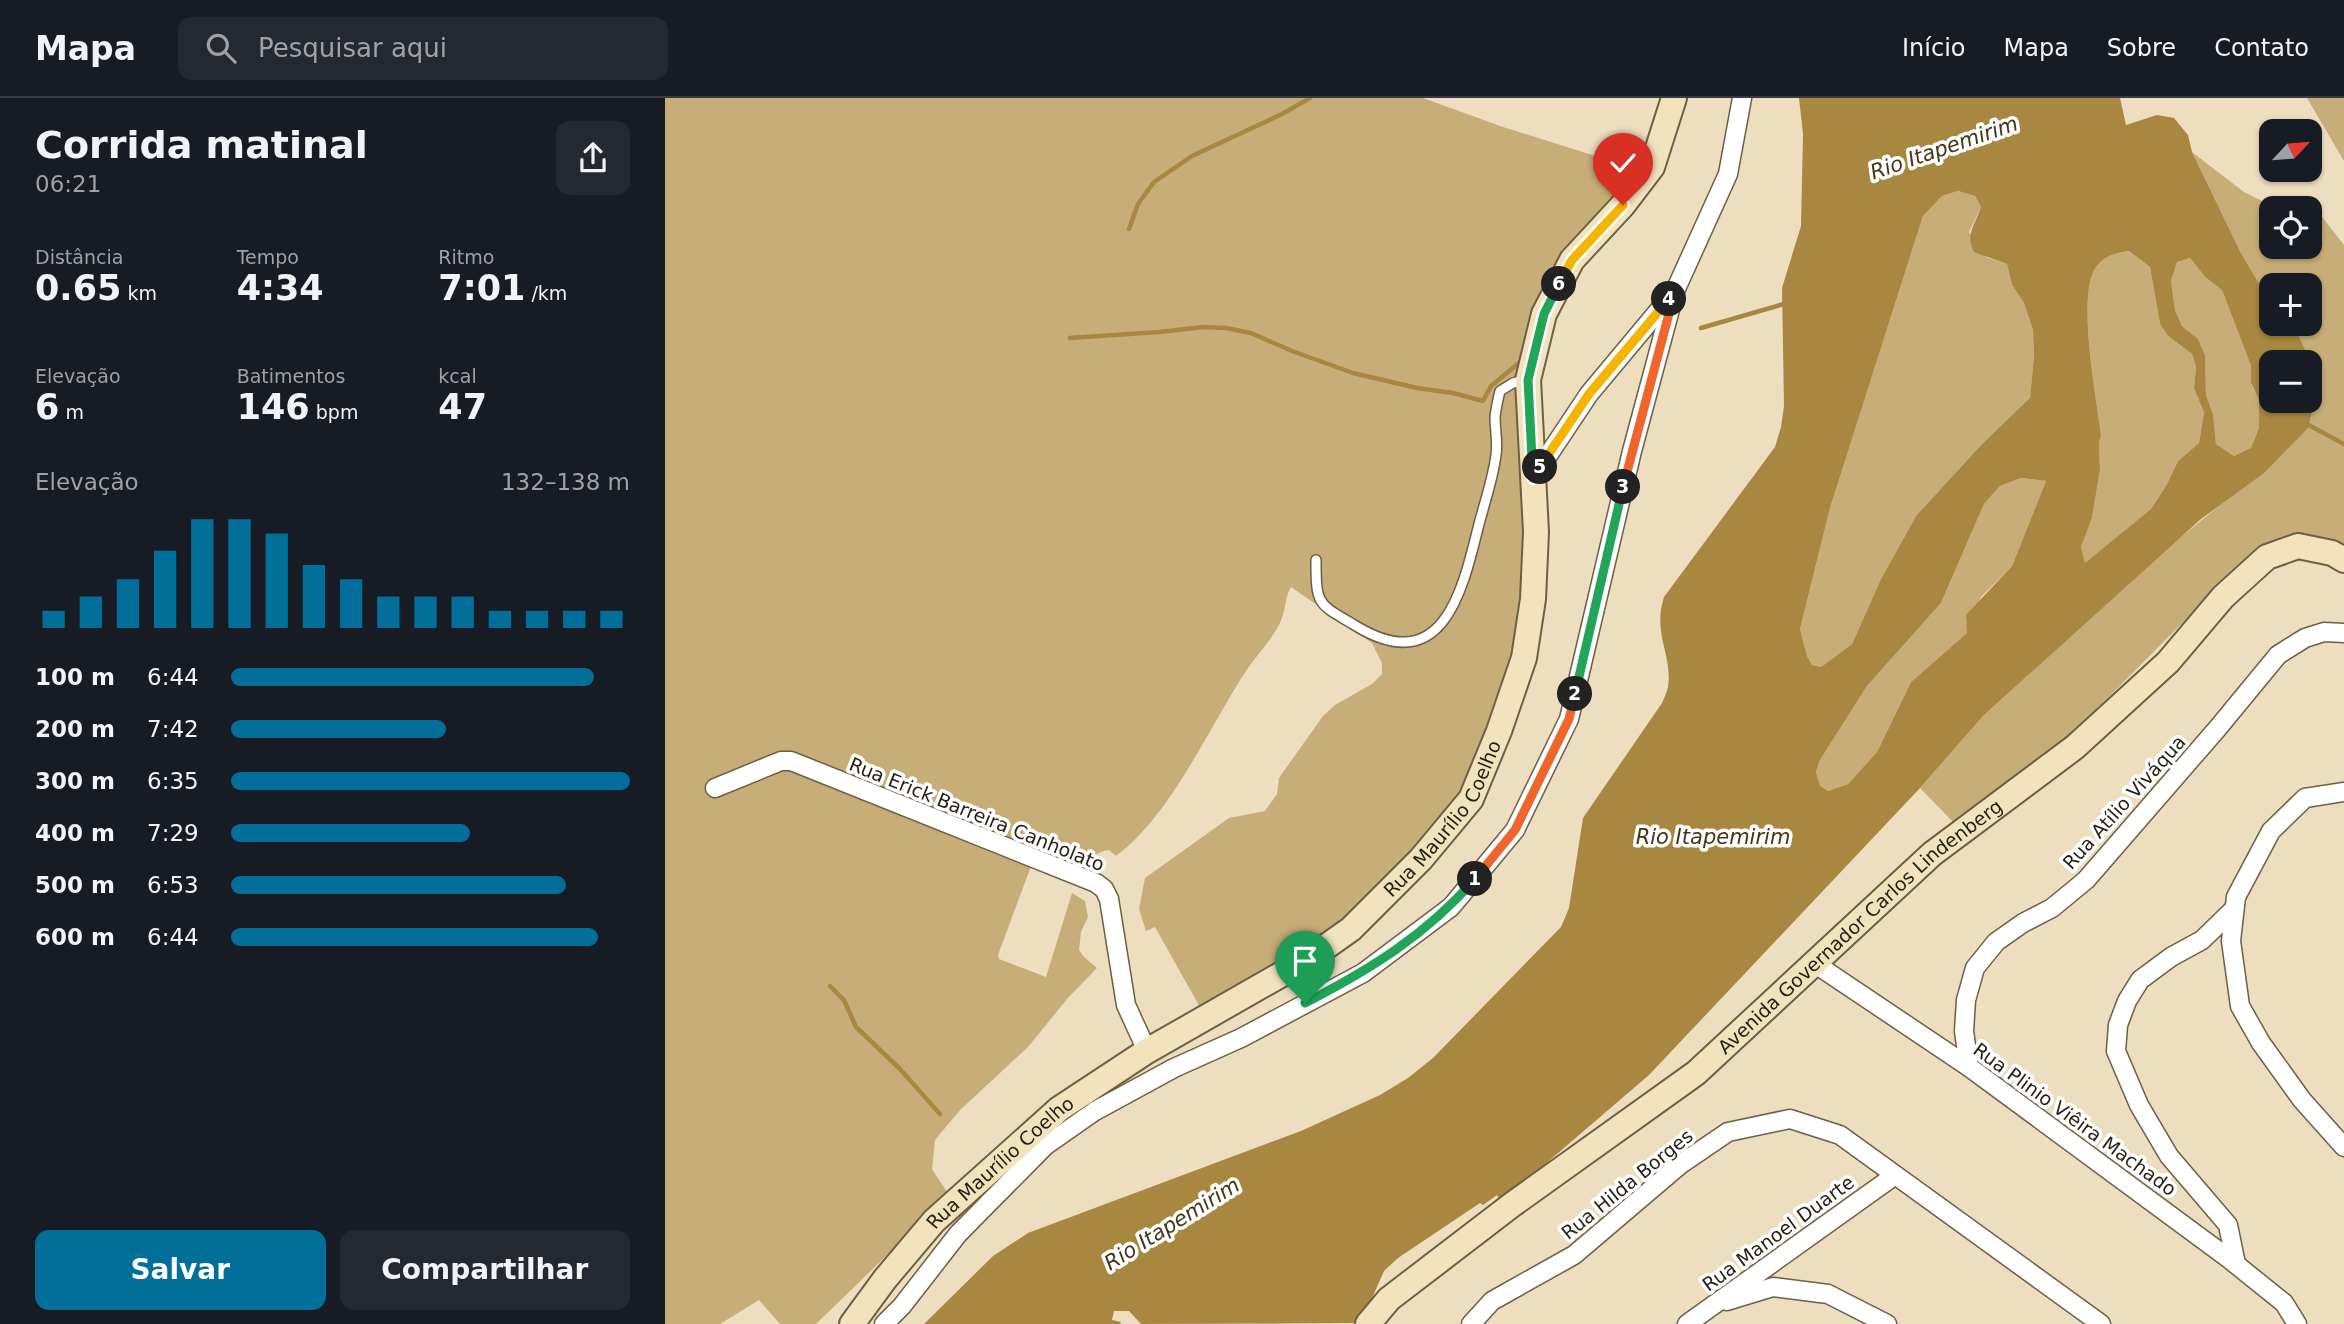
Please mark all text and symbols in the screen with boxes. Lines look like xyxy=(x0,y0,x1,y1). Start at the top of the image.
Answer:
search box xyxy=(178,17,668,80)
text: Mapa xyxy=(35,29,136,68)
icon: search xyxy=(202,29,240,67)
text: Pesquisar aqui xyxy=(258,33,447,63)
text: Início xyxy=(1902,34,1966,62)
text: Mapa xyxy=(2004,34,2069,62)
text: Sobre xyxy=(2107,34,2176,62)
text: Contato xyxy=(2214,34,2309,62)
water label: Rio Itapemirim xyxy=(1867,111,2021,185)
north arrow xyxy=(2259,119,2322,182)
map controls xyxy=(2259,119,2322,413)
button: share xyxy=(556,121,630,195)
text: Corrida matinal xyxy=(35,123,368,167)
pin xyxy=(1593,133,1653,205)
icon: check xyxy=(1604,144,1642,182)
text: 06:21 xyxy=(35,171,101,197)
button: locate xyxy=(2259,196,2322,259)
text: Distância xyxy=(35,246,123,268)
text: Tempo xyxy=(237,246,299,268)
text: Ritmo xyxy=(438,246,494,268)
pin: 6 xyxy=(1541,266,1577,302)
text: 0.65 xyxy=(35,268,121,308)
text: 4:34 xyxy=(237,268,324,308)
text: 7:01 xyxy=(438,268,525,308)
text: 6 xyxy=(1552,272,1565,294)
button: + xyxy=(2259,273,2322,336)
text: km xyxy=(121,282,157,304)
text: /km xyxy=(525,282,567,304)
pin: 4 xyxy=(1651,282,1686,316)
text: 4 xyxy=(1662,287,1675,309)
button: − xyxy=(2259,350,2322,413)
text: Elevação xyxy=(35,365,121,387)
text: Batimentos xyxy=(237,365,345,387)
text: kcal xyxy=(438,365,477,387)
text: 6 xyxy=(35,387,59,427)
text: 146 xyxy=(237,387,310,427)
text: 47 xyxy=(438,387,487,427)
text: m xyxy=(59,401,84,423)
text: bpm xyxy=(310,401,358,423)
pin: 5 xyxy=(1523,450,1557,484)
text: 5 xyxy=(1533,455,1546,477)
text: Elevação xyxy=(35,469,139,495)
text: 132–138 m xyxy=(501,469,630,495)
pin: 3 xyxy=(1605,470,1641,504)
text: 3 xyxy=(1616,475,1629,497)
text: 100 m xyxy=(35,664,115,690)
text: 6:44 xyxy=(147,664,199,690)
pin: 2 xyxy=(1557,676,1593,712)
text: 2 xyxy=(1568,682,1581,704)
text: 200 m xyxy=(35,716,115,742)
text: 7:42 xyxy=(147,716,199,742)
street label: Rua Atílio Viváqua xyxy=(2058,731,2190,873)
street label: Rua Maurílio Coelho xyxy=(1379,737,1505,901)
street label: Rua Erick Barreira Canholato xyxy=(846,753,1108,875)
text: 300 m xyxy=(35,768,115,794)
text: 6:35 xyxy=(147,768,199,794)
street label: Avenida Governador Carlos Lindenberg xyxy=(1713,795,2006,1058)
text: 400 m xyxy=(35,820,115,846)
text: 7:29 xyxy=(147,820,199,846)
water label: Rio Itapemirim xyxy=(1636,825,1790,849)
pin: 1 xyxy=(1457,862,1493,896)
text: 1 xyxy=(1468,867,1481,889)
text: 500 m xyxy=(35,872,115,898)
text: 6:53 xyxy=(147,872,199,898)
text: 600 m xyxy=(35,924,115,950)
text: 6:44 xyxy=(147,924,199,950)
pin xyxy=(1275,931,1335,1003)
icon: arrive xyxy=(1286,942,1324,980)
street label: Rua Plinio Viêira Machado xyxy=(1969,1038,2181,1200)
street label: Rua Maurílio Coelho xyxy=(922,1092,1078,1233)
street label: Rua Hilda Borges xyxy=(1557,1124,1697,1244)
street label: Rua Manoel Duarte xyxy=(1698,1171,1858,1295)
water label: Rio Itapemirim xyxy=(1100,1173,1244,1275)
button: Salvar xyxy=(35,1230,326,1310)
button: Compartilhar xyxy=(340,1230,630,1310)

